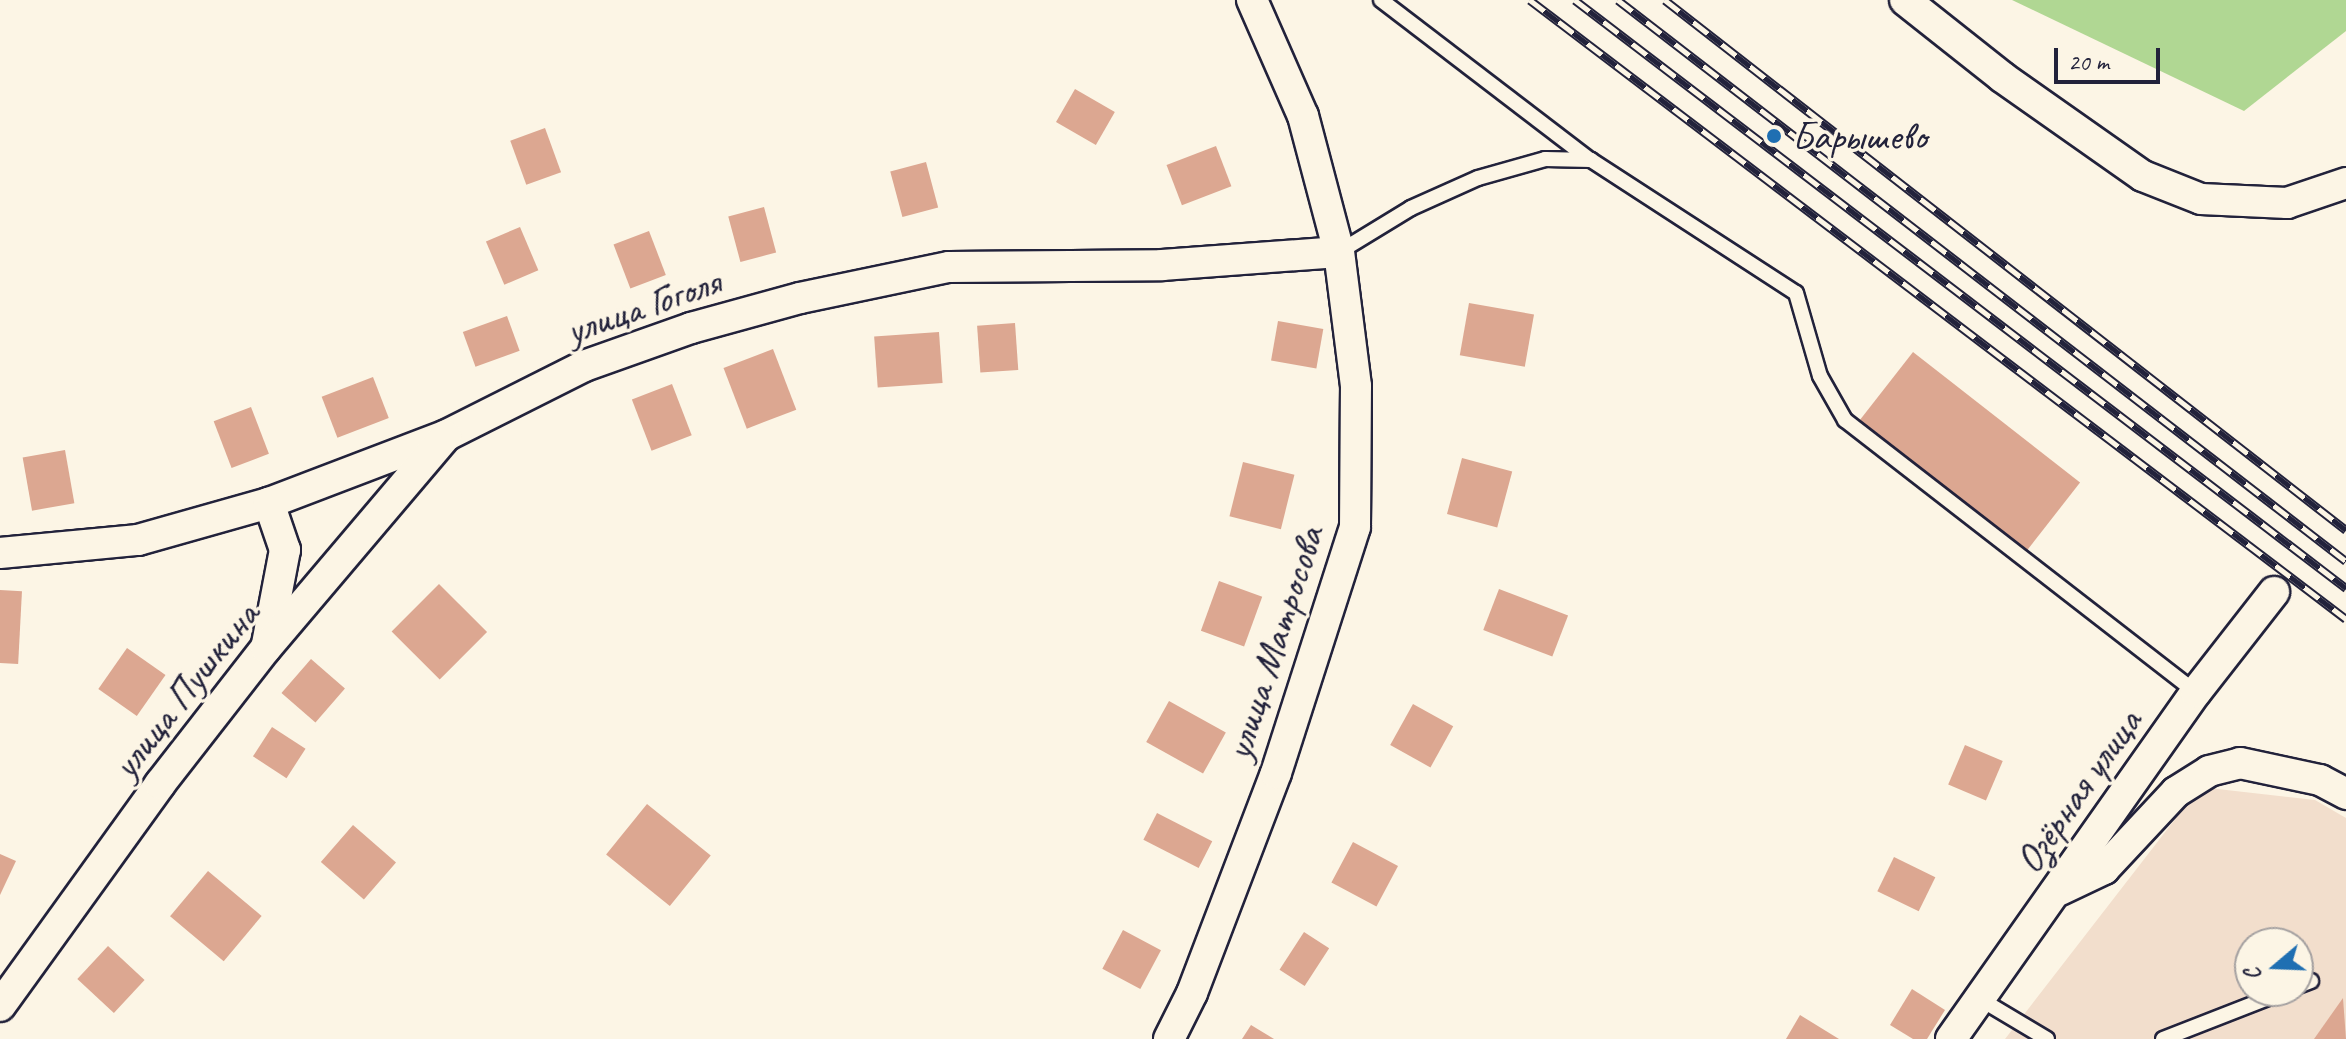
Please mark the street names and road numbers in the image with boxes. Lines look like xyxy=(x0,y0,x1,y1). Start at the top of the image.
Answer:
street label: улица Гоголя xyxy=(560,258,726,354)
street label: улица Матросова xyxy=(1214,521,1334,765)
street label: улица Пушкина xyxy=(100,591,270,789)
street label: Озёрная улица xyxy=(2003,699,2153,883)

